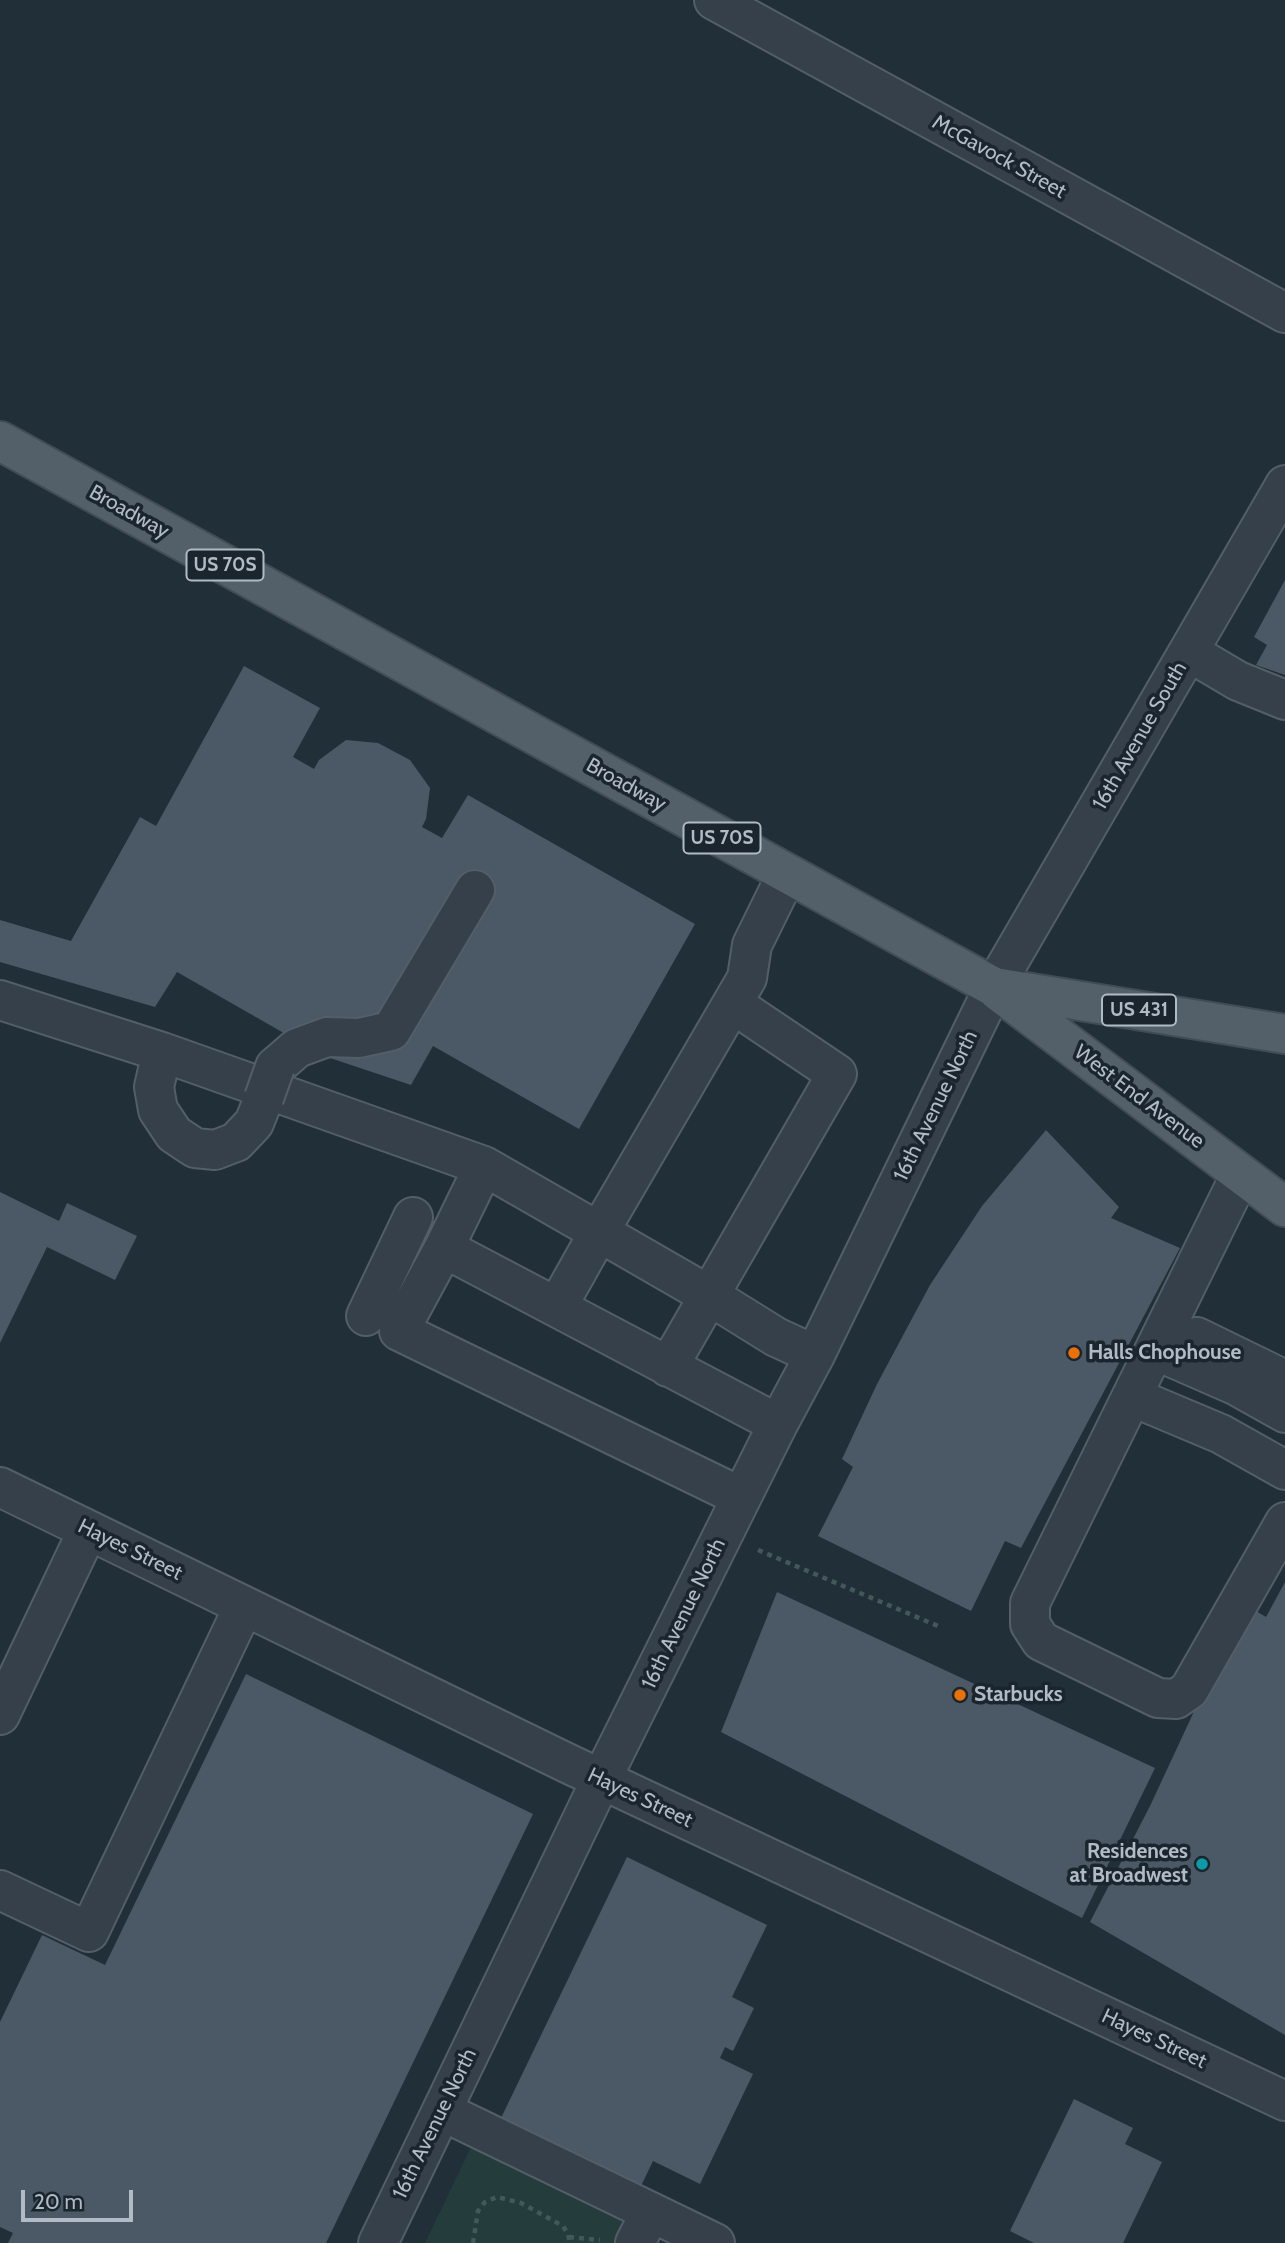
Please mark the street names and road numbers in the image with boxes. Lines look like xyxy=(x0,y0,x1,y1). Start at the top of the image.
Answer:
street label: McGavock Street xyxy=(928,110,1070,204)
street label: Broadway xyxy=(85,480,173,544)
road number: US 70S xyxy=(187,550,264,580)
street label: 16th Avenue South xyxy=(1087,658,1193,814)
street label: Broadway xyxy=(582,753,670,817)
road number: US 70S xyxy=(684,822,760,853)
road number: US 431 xyxy=(1102,994,1176,1026)
street label: 16th Avenue North xyxy=(889,1027,983,1185)
street label: West End Avenue xyxy=(1069,1040,1209,1154)
street label: Hayes Street xyxy=(74,1514,186,1586)
street label: 16th Avenue North xyxy=(637,1535,731,1693)
street label: Hayes Street xyxy=(584,1763,696,1833)
street label: Hayes Street xyxy=(1098,2004,1210,2074)
street label: 16th Avenue North xyxy=(388,2045,482,2203)

